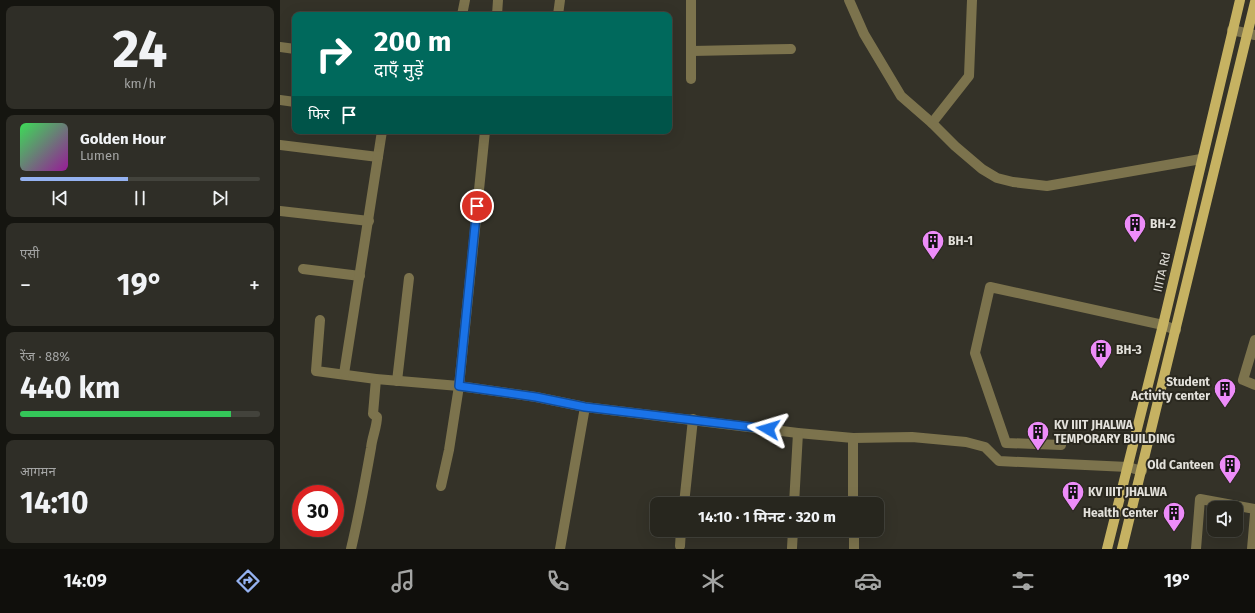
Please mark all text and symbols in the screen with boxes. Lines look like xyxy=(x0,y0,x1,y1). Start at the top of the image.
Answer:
text: 24 xyxy=(113,18,167,81)
text: 200 m xyxy=(374,25,452,58)
icon: right xyxy=(308,28,360,80)
text: दाएँ मुड़ें xyxy=(374,59,423,81)
text: km/h xyxy=(124,76,156,91)
icon: arrive xyxy=(338,104,360,126)
text: फिर xyxy=(308,105,330,123)
text: Golden Hour xyxy=(80,130,166,148)
text: Lumen xyxy=(80,148,120,163)
icon: previous xyxy=(49,187,71,209)
icon: pause xyxy=(129,187,151,209)
icon: next xyxy=(209,187,231,209)
pin xyxy=(460,189,494,223)
icon: arrive xyxy=(466,195,488,217)
building icon: BH-2 xyxy=(1122,211,1148,244)
place label: BH-2 xyxy=(1150,217,1176,231)
building icon: BH-1 xyxy=(920,228,946,261)
place label: BH-1 xyxy=(948,234,973,248)
text: एसी xyxy=(20,246,39,261)
street label: IIITA Rd xyxy=(1151,251,1173,293)
text: 19° xyxy=(117,267,163,303)
text: − xyxy=(20,272,31,299)
text: + xyxy=(249,272,260,299)
building icon: BH-3 xyxy=(1088,337,1114,370)
place label: BH-3 xyxy=(1116,343,1142,357)
text: रेंज · 88% xyxy=(20,349,70,364)
text: 440 km xyxy=(20,370,120,406)
place label: Student Activity center xyxy=(1130,375,1210,403)
building icon: Student Activity center xyxy=(1212,376,1238,409)
position arrow xyxy=(747,408,789,450)
place label: KV IIIT JHALWA TEMPORARY BUILDING xyxy=(1054,418,1175,446)
building icon: KV IIIT JHALWA TEMPORARY BUILDING xyxy=(1025,419,1051,452)
building icon: Old Canteen xyxy=(1217,452,1243,485)
place label: Old Canteen xyxy=(1147,458,1214,472)
text: आगमन xyxy=(20,464,56,479)
building icon: KV IIIT JHALWA xyxy=(1060,479,1086,512)
text: 14:10 xyxy=(20,485,89,521)
speed limit sign: 30 xyxy=(292,485,344,537)
place label: KV IIIT JHALWA xyxy=(1088,485,1168,499)
building icon: Health Center xyxy=(1161,500,1187,533)
map controls xyxy=(1207,501,1243,537)
button: sound xyxy=(1207,501,1243,537)
place label: Health Center xyxy=(1083,506,1158,520)
text: 14:10 · 1 मिनट · 320 m xyxy=(698,508,836,526)
icon: directions xyxy=(234,567,262,595)
icon: music xyxy=(389,567,417,595)
icon: phone xyxy=(544,567,572,595)
icon: climate xyxy=(699,567,727,595)
icon: car xyxy=(854,567,882,595)
icon: filters xyxy=(1009,567,1037,595)
text: 14:09 xyxy=(63,570,107,592)
text: 19° xyxy=(1164,570,1191,592)

